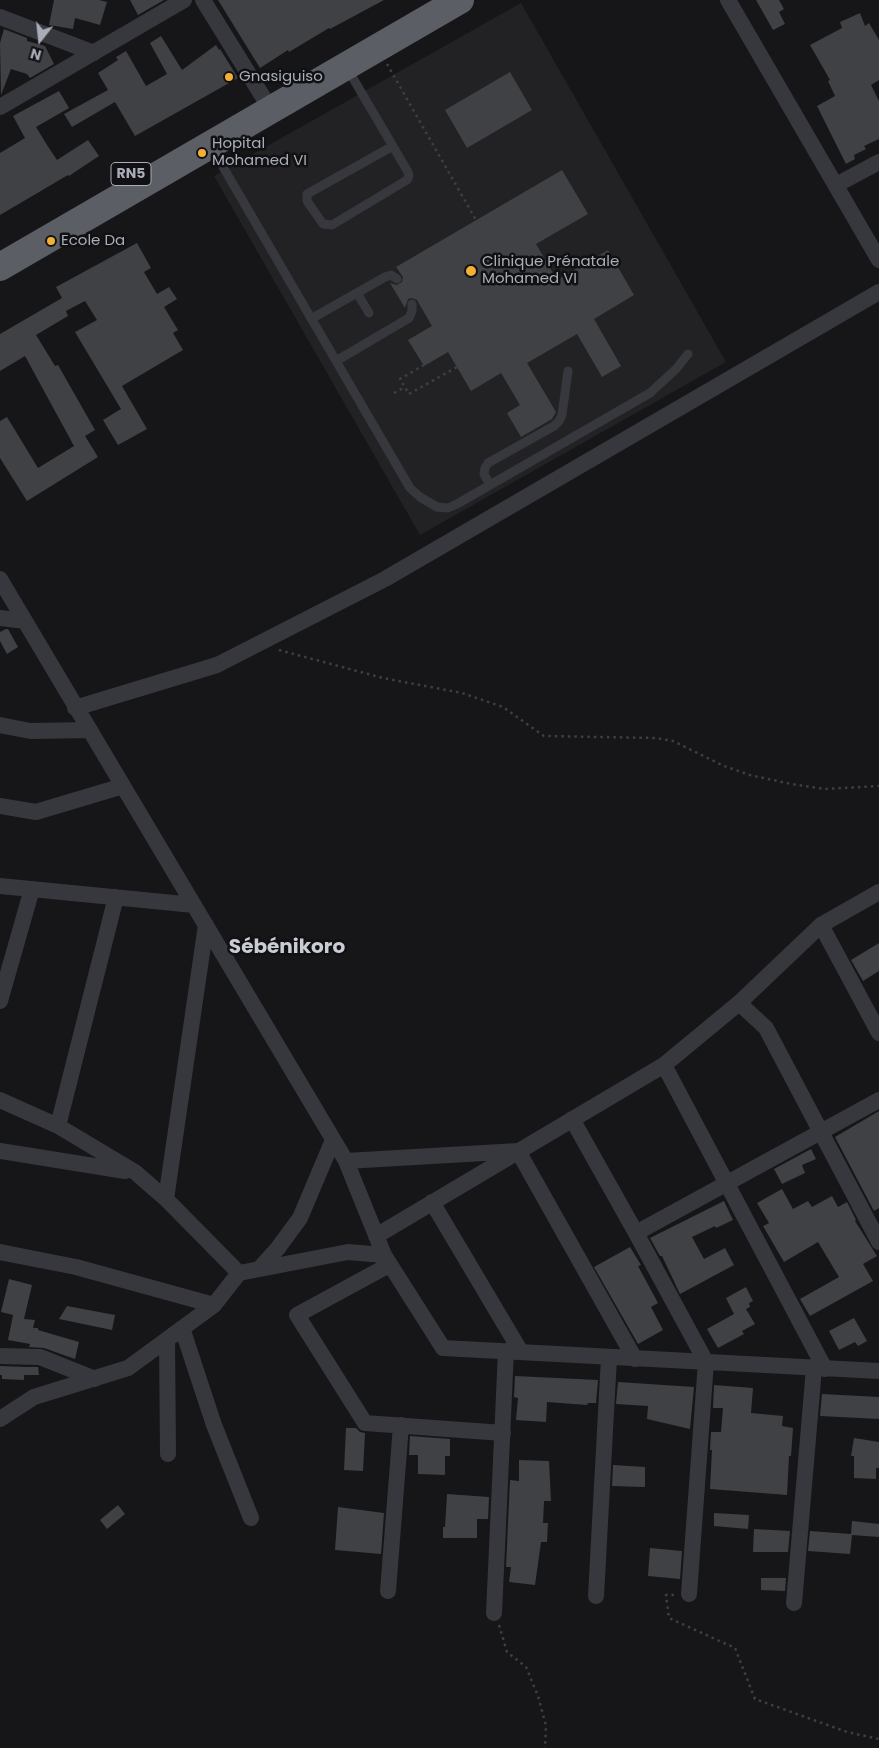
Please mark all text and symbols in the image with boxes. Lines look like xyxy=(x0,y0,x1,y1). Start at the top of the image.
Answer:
north arrow xyxy=(15,15,65,65)
text: N xyxy=(28,43,44,65)
place label: Gnasiguiso xyxy=(239,68,323,86)
marker: Gnasiguiso xyxy=(223,71,235,83)
place label: Hopital Mohamed VI xyxy=(212,135,307,170)
marker: Hopital Mohamed VI xyxy=(196,147,208,159)
road number: RN5 xyxy=(111,162,151,185)
place label: Ecole Da xyxy=(61,232,125,250)
marker: Ecole Da xyxy=(45,235,57,247)
place label: Clinique Prénatale Mohamed VI xyxy=(482,253,619,288)
marker: Clinique Prénatale Mohamed VI xyxy=(464,264,478,278)
district label: Sébénikoro xyxy=(229,936,345,960)

